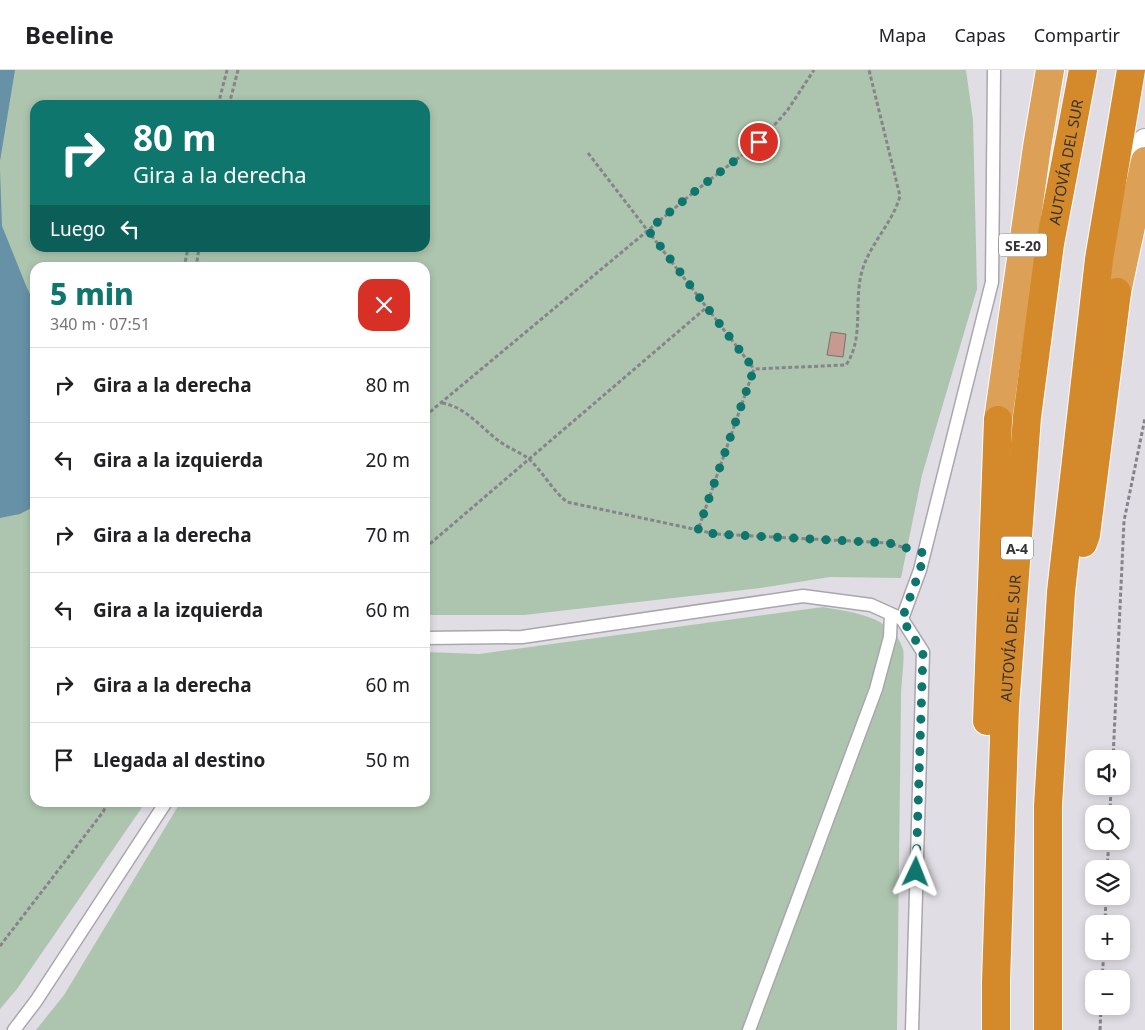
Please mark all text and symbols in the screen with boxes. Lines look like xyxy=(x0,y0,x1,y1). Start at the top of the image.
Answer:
text: Beeline xyxy=(25,18,114,51)
text: Mapa xyxy=(879,23,926,47)
text: Capas xyxy=(954,23,1006,47)
text: Compartir xyxy=(1034,23,1120,47)
street label: AUTOVÍA DEL SUR xyxy=(1044,97,1087,226)
text: 80 m xyxy=(133,114,216,161)
icon: right xyxy=(50,120,115,185)
pin xyxy=(738,121,780,163)
icon: arrive xyxy=(745,128,773,156)
text: Gira a la derecha xyxy=(133,159,307,189)
icon: left xyxy=(116,215,144,243)
text: Luego xyxy=(50,216,106,242)
road number: SE-20 xyxy=(999,234,1047,256)
text: 5 min xyxy=(50,273,134,314)
button: close xyxy=(358,279,410,331)
text: 340 m · 07:51 xyxy=(50,313,150,335)
icon: right xyxy=(50,371,78,399)
text: Gira a la derecha xyxy=(93,372,252,398)
text: 80 m xyxy=(366,372,410,398)
icon: left xyxy=(50,446,78,474)
text: Gira a la izquierda xyxy=(93,447,263,473)
text: 20 m xyxy=(366,447,410,473)
icon: right xyxy=(50,521,78,549)
text: Gira a la derecha xyxy=(93,522,252,548)
text: 70 m xyxy=(366,522,410,548)
road number: A-4 xyxy=(1001,536,1033,559)
street label: AUTOVÍA DEL SUR xyxy=(995,573,1025,703)
icon: left xyxy=(50,596,78,624)
text: Gira a la izquierda xyxy=(93,597,263,623)
text: 60 m xyxy=(366,597,410,623)
icon: right xyxy=(50,671,78,699)
text: Gira a la derecha xyxy=(93,672,252,698)
text: 60 m xyxy=(366,672,410,698)
icon: arrive xyxy=(50,746,78,774)
text: Llegada al destino xyxy=(93,747,265,773)
text: 50 m xyxy=(366,747,410,773)
map controls xyxy=(1085,750,1130,1015)
button: sound xyxy=(1085,750,1130,795)
button: search xyxy=(1085,805,1130,850)
position arrow xyxy=(889,845,941,897)
button: layers xyxy=(1085,860,1130,905)
button: + xyxy=(1085,915,1130,960)
button: − xyxy=(1085,970,1130,1015)

